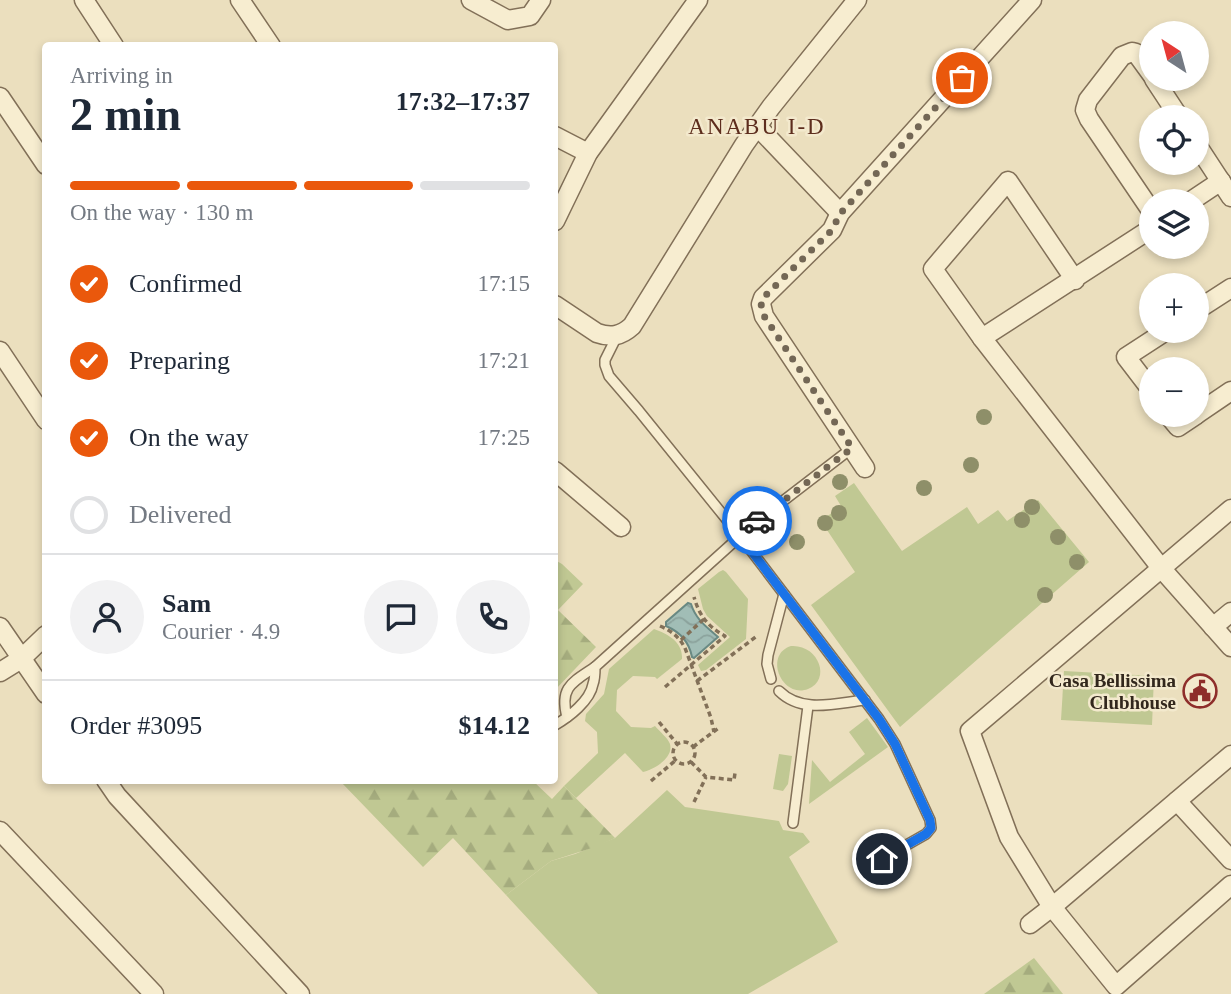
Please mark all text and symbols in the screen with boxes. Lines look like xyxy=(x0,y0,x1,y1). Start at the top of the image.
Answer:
north arrow xyxy=(1139,21,1209,91)
map controls xyxy=(1139,21,1209,427)
pin xyxy=(932,48,992,108)
icon: bag xyxy=(943,59,981,97)
text: Arriving in xyxy=(70,63,173,88)
text: 17:32–17:37 xyxy=(396,87,530,116)
text: 2 min xyxy=(70,89,181,140)
button: locate xyxy=(1139,105,1209,175)
district label: ANABU I-D xyxy=(688,114,826,139)
button: layers xyxy=(1139,189,1209,259)
text: On the way · 130 m xyxy=(70,200,253,225)
icon: check xyxy=(70,265,108,303)
text: Confirmed xyxy=(129,269,242,298)
text: 17:15 xyxy=(478,271,530,296)
button: + xyxy=(1139,273,1209,343)
icon: check xyxy=(70,342,108,380)
text: Preparing xyxy=(129,346,230,375)
text: 17:21 xyxy=(478,348,530,373)
button: − xyxy=(1139,357,1209,427)
icon: check xyxy=(70,419,108,457)
text: On the way xyxy=(129,423,249,452)
text: 17:25 xyxy=(478,425,530,450)
courier xyxy=(722,486,792,556)
text: Delivered xyxy=(129,500,232,529)
icon: car xyxy=(738,502,776,540)
button: person xyxy=(70,580,144,654)
button: chat xyxy=(364,580,438,654)
button: phone xyxy=(456,580,530,654)
text: Sam xyxy=(162,589,211,618)
text: Courier · 4.9 xyxy=(162,619,280,644)
place label: Casa Bellissima Clubhouse xyxy=(1049,670,1176,713)
public building icon: Casa Bellissima Clubhouse xyxy=(1181,672,1219,710)
text: Order #3095 xyxy=(70,711,202,740)
text: $14.12 xyxy=(459,711,530,740)
pin xyxy=(852,829,912,889)
icon: home xyxy=(863,840,901,878)

